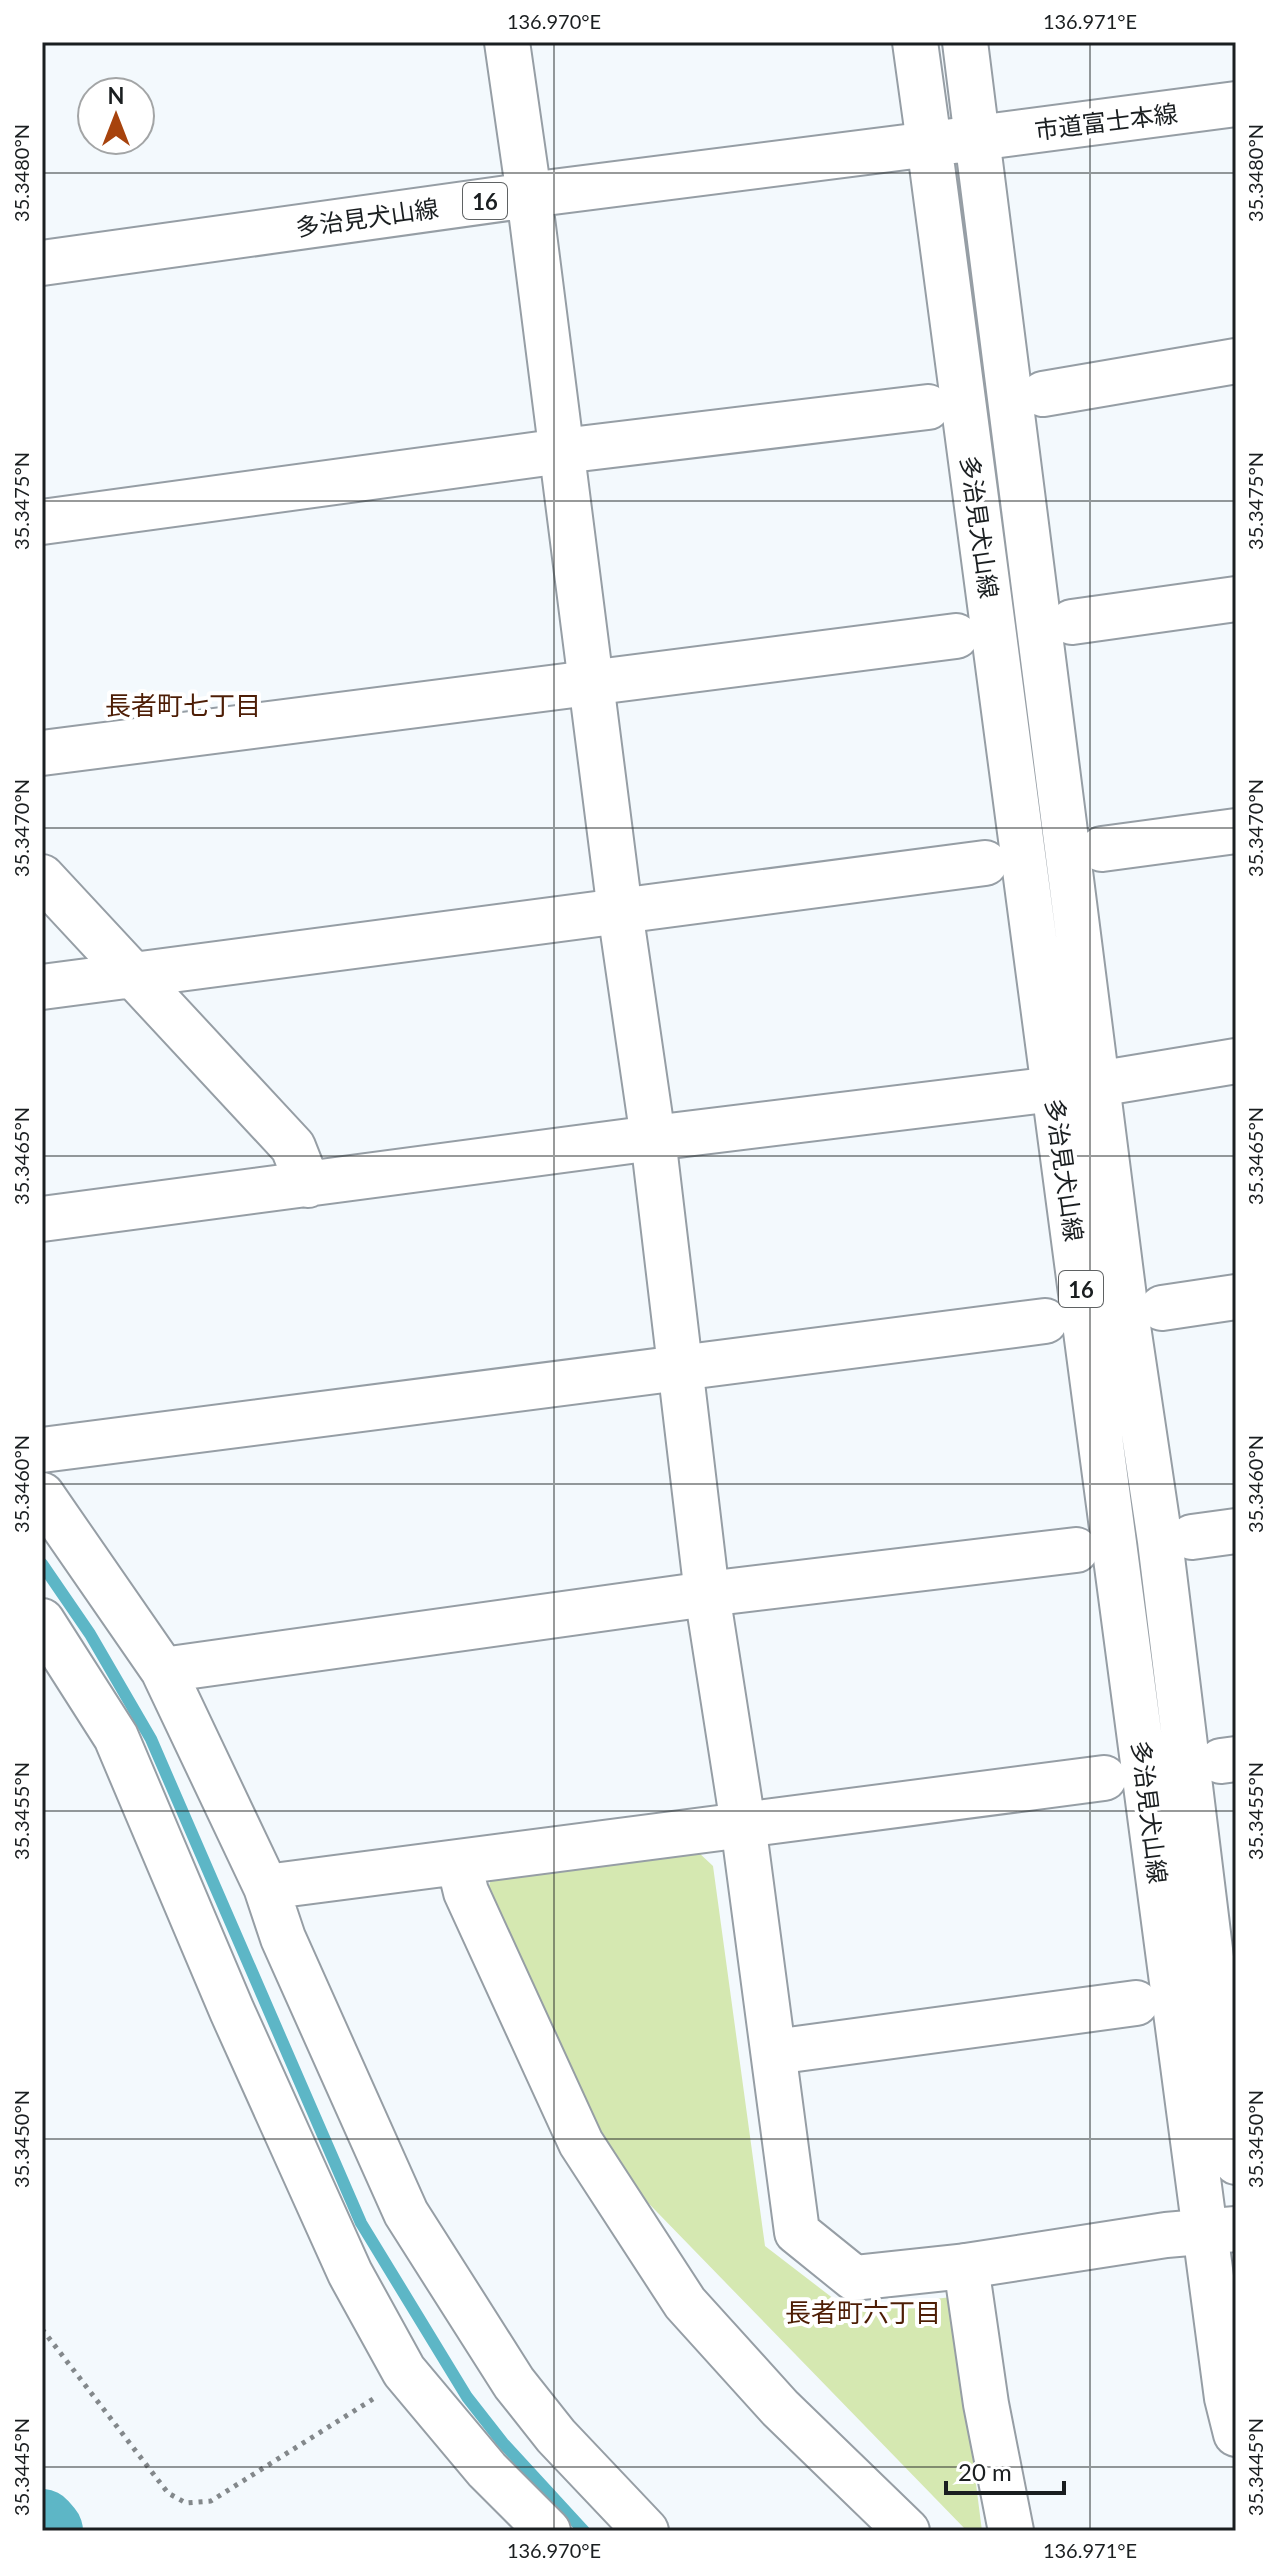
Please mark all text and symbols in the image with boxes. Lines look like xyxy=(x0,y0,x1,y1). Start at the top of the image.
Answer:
text: 136.970°E xyxy=(507,9,601,33)
text: 136.971°E xyxy=(1043,9,1137,33)
north arrow xyxy=(76,76,156,156)
text: N xyxy=(108,82,124,109)
street label: 市道富士本線 xyxy=(1033,98,1179,144)
text: 35.3480°N xyxy=(9,124,33,222)
text: 35.3480°N xyxy=(1243,124,1267,222)
road number: 16 xyxy=(463,183,507,219)
street label: 多治見犬山線 xyxy=(294,193,440,241)
text: 35.3475°N xyxy=(9,452,33,550)
text: 35.3475°N xyxy=(1243,452,1267,550)
street label: 多治見犬山線 xyxy=(956,454,1004,600)
district label: 長者町七丁目 xyxy=(105,689,261,721)
text: 35.3470°N xyxy=(9,779,33,877)
text: 35.3470°N xyxy=(1243,779,1267,877)
street label: 多治見犬山線 xyxy=(1041,1097,1089,1243)
text: 35.3465°N xyxy=(9,1107,33,1205)
text: 35.3465°N xyxy=(1243,1107,1267,1205)
road number: 16 xyxy=(1059,1271,1103,1307)
text: 35.3460°N xyxy=(9,1435,33,1533)
text: 35.3460°N xyxy=(1243,1435,1267,1533)
street label: 多治見犬山線 xyxy=(1127,1739,1173,1885)
text: 35.3455°N xyxy=(9,1762,33,1860)
text: 35.3455°N xyxy=(1243,1762,1267,1860)
text: 35.3450°N xyxy=(9,2090,33,2188)
text: 35.3450°N xyxy=(1243,2090,1267,2188)
district label: 長者町六丁目 xyxy=(785,2296,941,2328)
text: 35.3445°N xyxy=(9,2418,33,2516)
text: 35.3445°N xyxy=(1243,2418,1267,2516)
scale bar xyxy=(946,2445,1064,2495)
text: 20 m xyxy=(958,2457,1012,2486)
text: 136.970°E xyxy=(507,2538,601,2562)
text: 136.971°E xyxy=(1043,2538,1137,2562)

